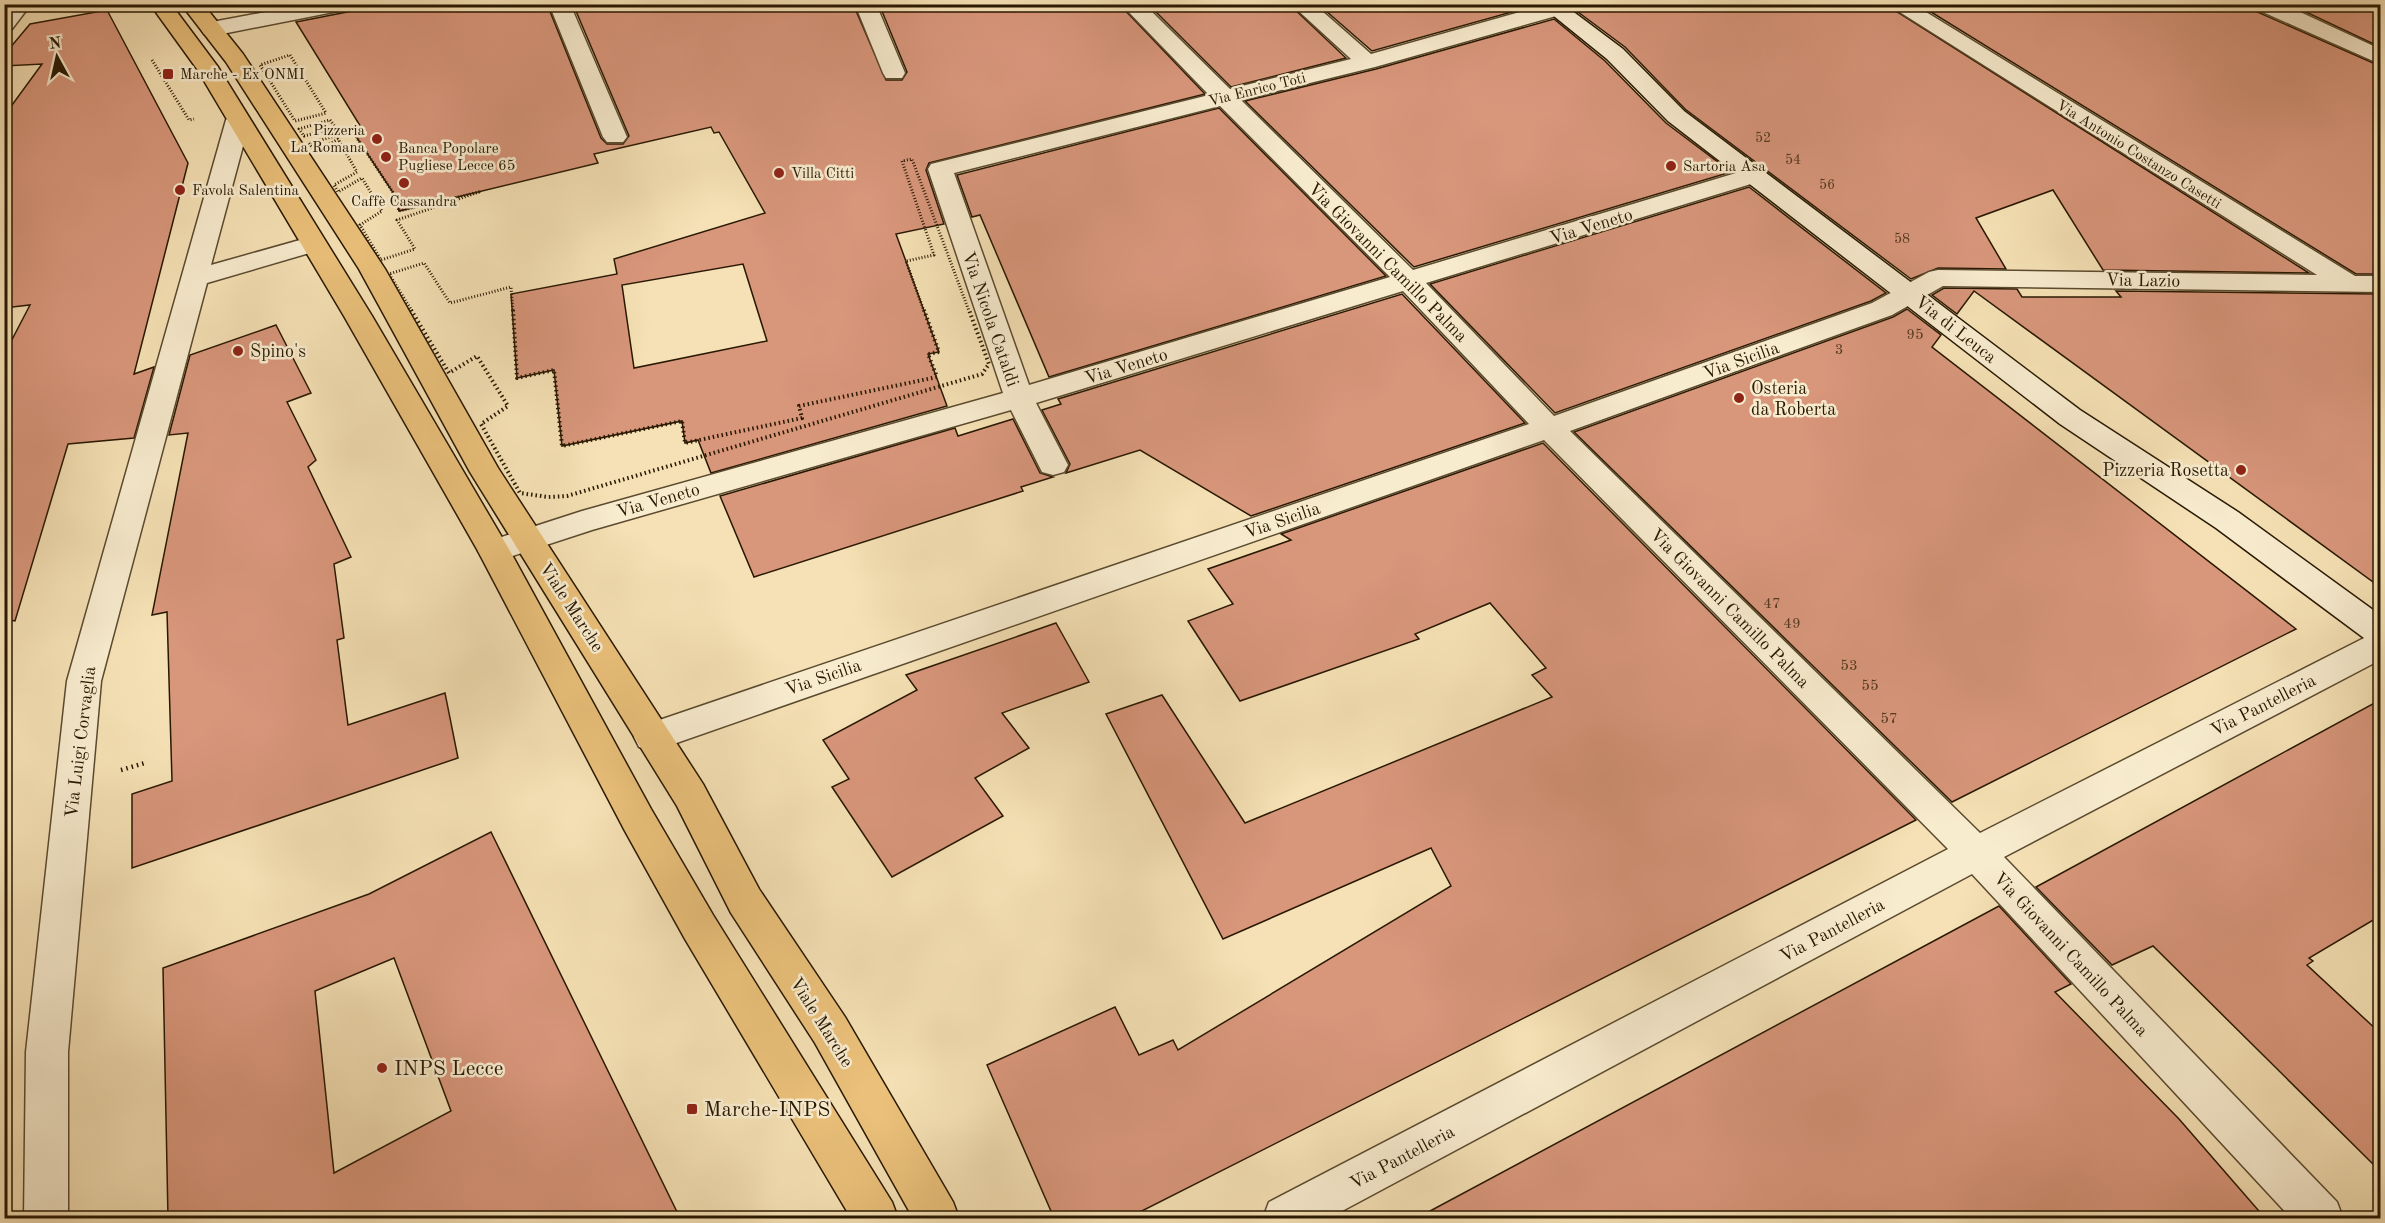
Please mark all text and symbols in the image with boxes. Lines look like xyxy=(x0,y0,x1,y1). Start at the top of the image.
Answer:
north arrow xyxy=(27,27,87,87)
text: N xyxy=(48,35,63,53)
marker: Marche - Ex ONMI xyxy=(161,67,175,81)
place label: Marche - Ex ONMI xyxy=(180,68,305,83)
street label: Via Enrico Toti xyxy=(1207,71,1308,110)
street label: Via Antonio Costanzo Casetti xyxy=(2053,98,2223,212)
place label: Pizzeria La Romana xyxy=(290,124,366,156)
house number: 52 xyxy=(1755,131,1771,145)
marker: Pizzeria La Romana xyxy=(370,132,384,146)
place label: Banca Popolare Pugliese Lecce 65 xyxy=(398,142,515,174)
marker: Banca Popolare Pugliese Lecce 65 xyxy=(379,150,393,164)
house number: 54 xyxy=(1785,153,1801,167)
marker: Sartoria Asa xyxy=(1664,159,1678,173)
place label: Sartoria Asa xyxy=(1683,160,1766,175)
marker: Villa Citti xyxy=(772,166,786,180)
place label: Villa Citti xyxy=(791,167,854,182)
marker: Caffè Cassandra xyxy=(397,176,411,190)
house number: 56 xyxy=(1819,178,1835,192)
street label: Via Giovanni Camillo Palma xyxy=(1304,180,1471,346)
marker: Favola Salentina xyxy=(173,183,187,197)
place label: Favola Salentina xyxy=(192,184,300,199)
place label: Caffè Cassandra xyxy=(351,195,458,210)
street label: Via Veneto xyxy=(1548,206,1635,248)
house number: 58 xyxy=(1894,232,1910,246)
street label: Via Nicola Cataldi xyxy=(959,250,1022,389)
street label: Via Lazio xyxy=(2106,271,2180,291)
street label: Via di Leuca xyxy=(1911,293,2000,367)
house number: 95 xyxy=(1906,328,1924,343)
street label: Via Sicilia xyxy=(1701,339,1782,383)
place label: Spino's xyxy=(250,343,306,361)
house number: 3 xyxy=(1835,343,1843,358)
marker: Spino's xyxy=(231,344,245,358)
street label: Via Veneto xyxy=(1083,346,1170,388)
place label: Osteria da Roberta xyxy=(1751,380,1836,419)
marker: Osteria da Roberta xyxy=(1732,391,1746,405)
place label: Pizzeria Rosetta xyxy=(2102,462,2229,480)
marker: Pizzeria Rosetta xyxy=(2234,463,2248,477)
street label: Via Veneto xyxy=(615,480,702,521)
street label: Via Sicilia xyxy=(1242,500,1323,542)
street label: Via Giovanni Camillo Palma xyxy=(1646,526,1813,692)
street label: Viale Marche xyxy=(536,560,607,655)
house number: 47 xyxy=(1763,597,1781,612)
house number: 49 xyxy=(1783,617,1801,632)
street label: Via Sicilia xyxy=(783,657,864,699)
house number: 53 xyxy=(1840,659,1858,674)
street label: Via Luigi Corvaglia xyxy=(63,665,99,819)
street label: Via Pantelleria xyxy=(2208,672,2319,740)
house number: 55 xyxy=(1861,679,1879,694)
house number: 57 xyxy=(1880,712,1898,727)
street label: Via Giovanni Camillo Palma xyxy=(1990,869,2151,1040)
street label: Via Pantelleria xyxy=(1777,896,1888,966)
street label: Viale Marche xyxy=(786,974,856,1071)
place label: INPS Lecce xyxy=(394,1059,503,1080)
marker: INPS Lecce xyxy=(375,1061,389,1075)
place label: Marche-INPS xyxy=(704,1100,830,1121)
marker: Marche-INPS xyxy=(685,1102,699,1116)
street label: Via Pantelleria xyxy=(1347,1123,1458,1193)

